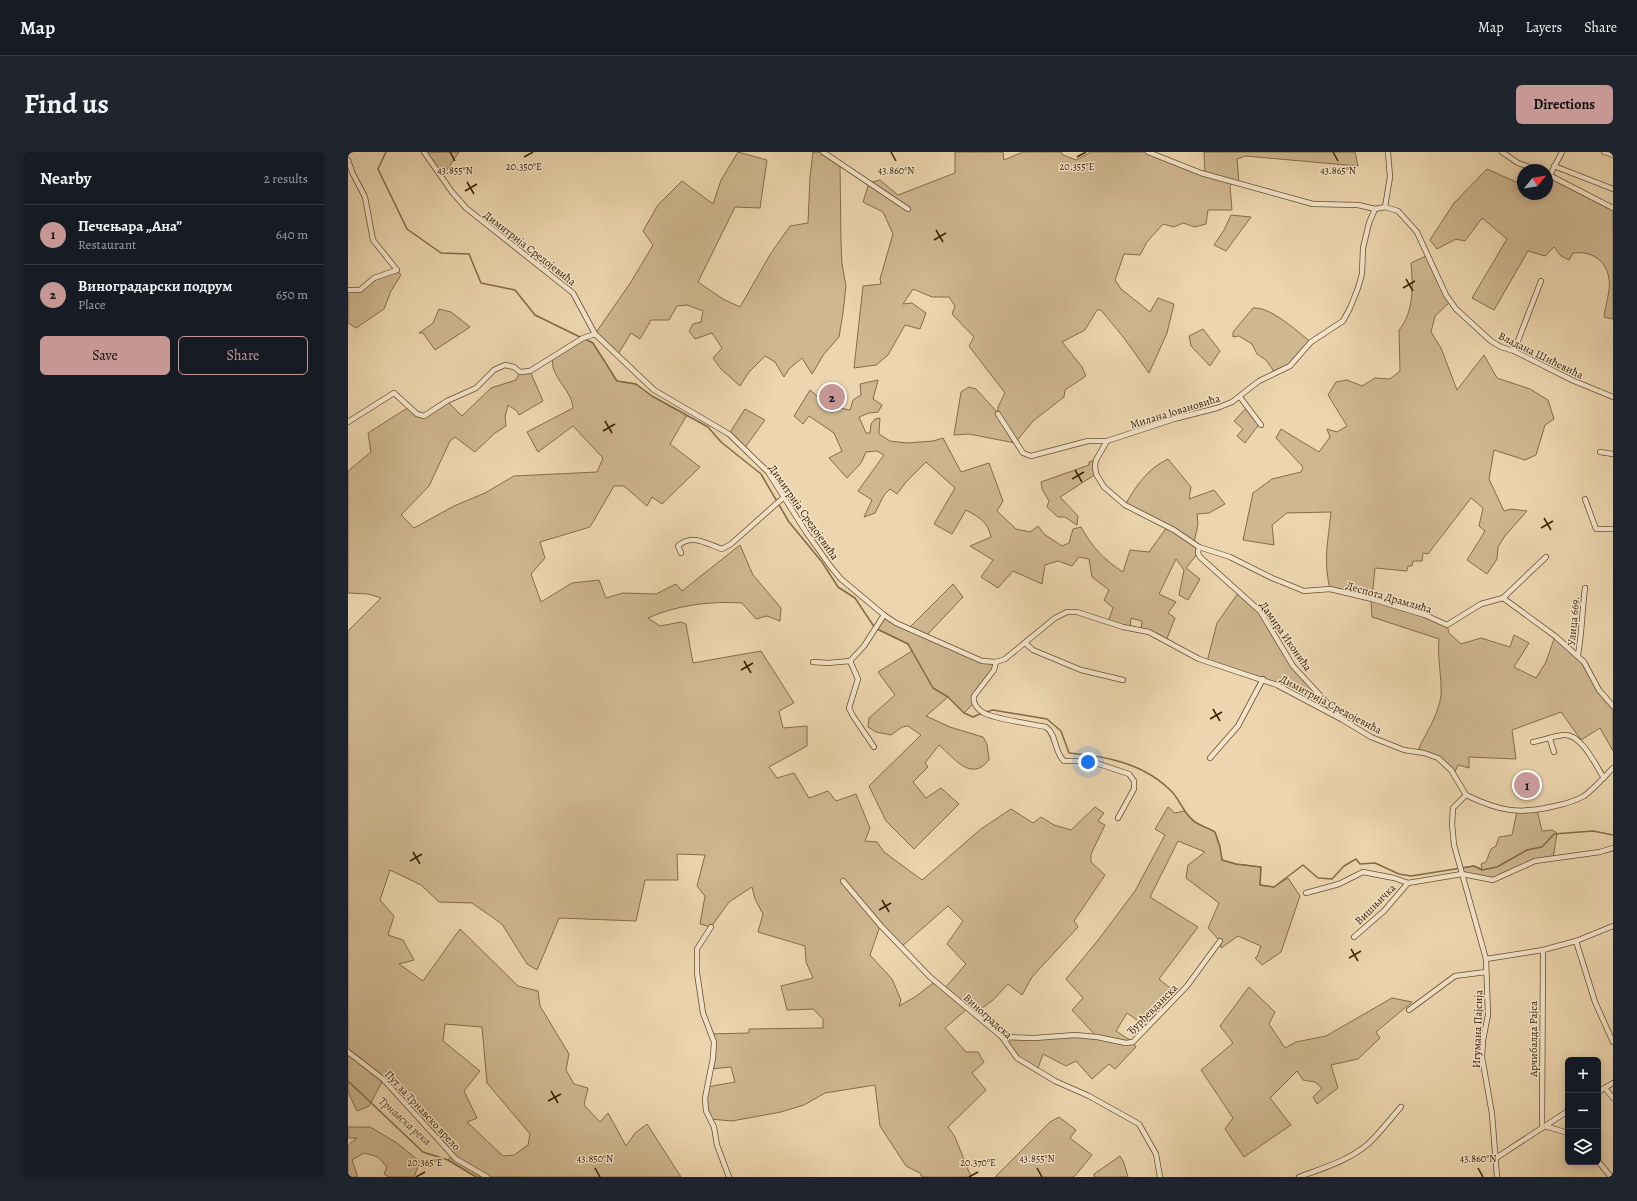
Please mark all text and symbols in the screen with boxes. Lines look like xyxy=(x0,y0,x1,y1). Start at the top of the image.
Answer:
text: Map xyxy=(20,15,55,41)
text: Map xyxy=(1478,18,1504,37)
text: Layers xyxy=(1526,18,1562,37)
text: Share xyxy=(1584,18,1617,37)
text: Find us xyxy=(24,85,109,123)
button: Directions xyxy=(1516,85,1613,124)
text: 20.350°E xyxy=(506,160,542,173)
text: 20.355°E xyxy=(1060,160,1094,173)
text: 43.855°N xyxy=(437,164,473,177)
text: 43.860°N xyxy=(878,164,914,177)
text: 43.865°N xyxy=(1320,164,1356,177)
north arrow xyxy=(1517,164,1553,200)
text: Nearby xyxy=(40,167,91,190)
text: 2 results xyxy=(264,170,308,187)
street label: Димитрија Средојевића xyxy=(480,208,580,290)
text: Печењара „Ана” xyxy=(78,216,182,236)
text: 1 xyxy=(51,226,55,243)
text: 640 m xyxy=(276,226,308,243)
text: Restaurant xyxy=(78,236,136,253)
text: Виноградарски подрум xyxy=(78,276,232,296)
text: 2 xyxy=(50,286,56,303)
text: 650 m xyxy=(276,286,308,303)
text: Place xyxy=(78,296,106,313)
street label: Владана Шићевића xyxy=(1496,328,1587,383)
button: Save xyxy=(40,336,170,375)
button: Share xyxy=(178,336,308,375)
pin: 2 xyxy=(819,382,845,412)
street label: Милана Јовановића xyxy=(1128,390,1223,432)
street label: Димитрија Средојевића xyxy=(765,462,843,564)
street label: Деспота Драмлића xyxy=(1344,578,1435,617)
street label: Улица 669. xyxy=(1564,596,1583,646)
street label: Дамира Иконића xyxy=(1256,598,1316,675)
street label: Димитрија Средојевића xyxy=(1277,671,1385,738)
your location xyxy=(1078,752,1098,772)
pin: 1 xyxy=(1514,770,1540,800)
street label: Вишњичка xyxy=(1352,880,1400,928)
street label: Ђурђевданска xyxy=(1124,980,1182,1038)
street label: Игумана Пајсија xyxy=(1469,989,1486,1068)
street label: Виноградска xyxy=(960,990,1016,1043)
street label: Арчибалда Рајса xyxy=(1526,1000,1541,1078)
map controls xyxy=(1565,1057,1601,1165)
button: + xyxy=(1565,1057,1601,1093)
street label: Пут за Трнавско врело xyxy=(381,1067,464,1154)
water label: Трнавска река xyxy=(375,1093,435,1149)
button: − xyxy=(1565,1093,1601,1129)
button: layers xyxy=(1565,1129,1601,1165)
text: 43.850°N xyxy=(577,1152,613,1165)
text: 43.855°N xyxy=(1019,1152,1055,1165)
text: 43.860°N xyxy=(1460,1152,1496,1165)
text: 20.365°E xyxy=(407,1156,443,1169)
text: 20.370°E xyxy=(960,1156,996,1169)

